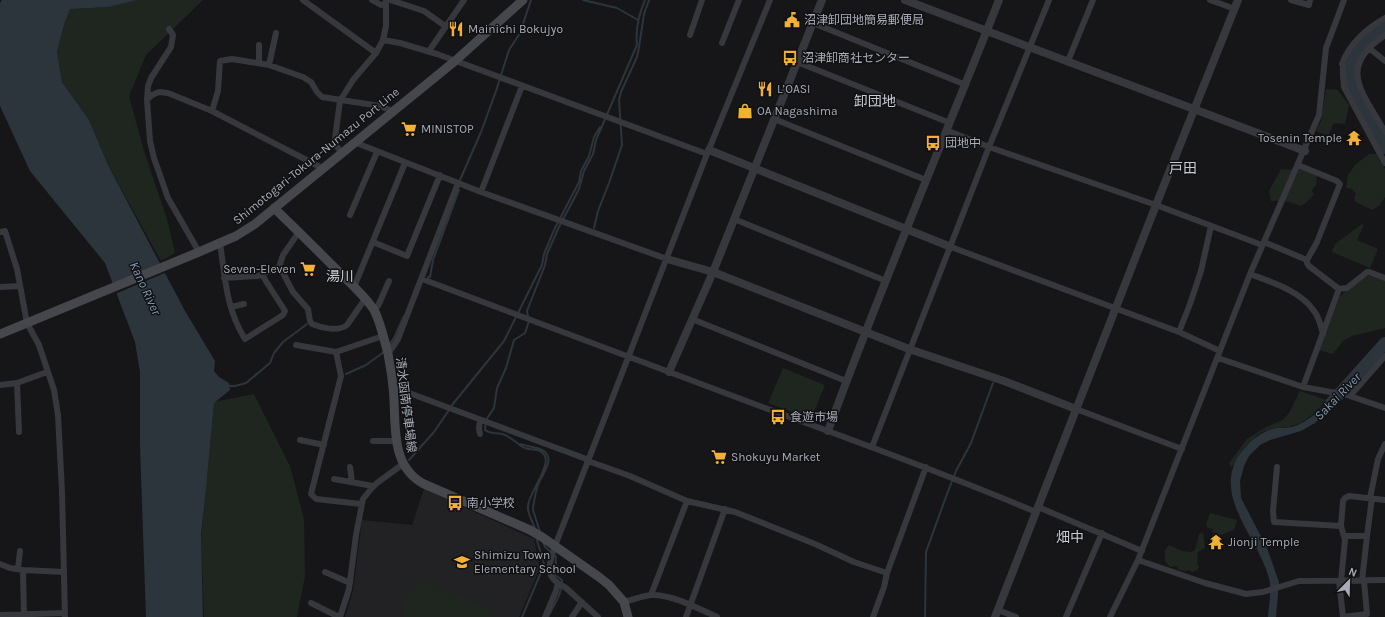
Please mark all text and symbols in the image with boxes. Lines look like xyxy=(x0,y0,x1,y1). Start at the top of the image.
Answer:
public building icon: 沼津卸団地簡易郵便局 xyxy=(783,11,801,29)
place label: 沼津卸団地簡易郵便局 xyxy=(804,13,924,27)
restaurant icon: Mainichi Bokujyo xyxy=(447,20,465,38)
place label: Mainichi Bokujyo xyxy=(468,22,563,36)
bus stop icon: 沼津卸商社センター xyxy=(781,49,799,67)
place label: 沼津卸商社センター xyxy=(802,51,910,65)
restaurant icon: L’OASI xyxy=(756,80,774,98)
place label: L’OASI xyxy=(777,82,810,96)
street label: Shimotogari-Tokura-Numazu Port Line xyxy=(230,85,402,227)
district label: 卸団地 xyxy=(854,93,896,110)
shop icon: OA Nagashima xyxy=(736,102,754,120)
place label: OA Nagashima xyxy=(757,104,838,118)
supermarket icon: MINISTOP xyxy=(400,120,418,138)
place label: MINISTOP xyxy=(421,122,474,136)
temple icon: Tosenin Temple xyxy=(1345,129,1363,147)
place label: Tosenin Temple xyxy=(1258,131,1342,145)
bus stop icon: 団地中 xyxy=(924,134,942,152)
place label: 団地中 xyxy=(945,136,981,150)
district label: 戸田 xyxy=(1169,160,1197,177)
water label: Kano River xyxy=(127,259,165,318)
supermarket icon: Seven-Eleven xyxy=(299,260,317,278)
place label: Seven-Eleven xyxy=(223,262,296,276)
district label: 湯川 xyxy=(326,268,354,285)
street label: 清水函南停車場線 xyxy=(393,356,419,454)
water label: Sakai River xyxy=(1311,369,1364,423)
bus stop icon: 食遊市場 xyxy=(769,408,787,426)
place label: 食遊市場 xyxy=(790,410,838,424)
supermarket icon: Shokuyu Market xyxy=(710,448,728,466)
place label: Shokuyu Market xyxy=(731,450,821,464)
bus stop icon: 南小学校 xyxy=(446,494,464,512)
place label: 南小学校 xyxy=(467,496,515,510)
district label: 畑中 xyxy=(1056,529,1084,546)
temple icon: Jionji Temple xyxy=(1207,533,1225,551)
place label: Jionji Temple xyxy=(1228,535,1299,549)
place label: Shimizu Town Elementary School xyxy=(474,548,576,576)
school or university icon: Shimizu Town Elementary School xyxy=(453,553,471,571)
north arrow xyxy=(1329,561,1369,601)
text: N xyxy=(1347,565,1359,580)

